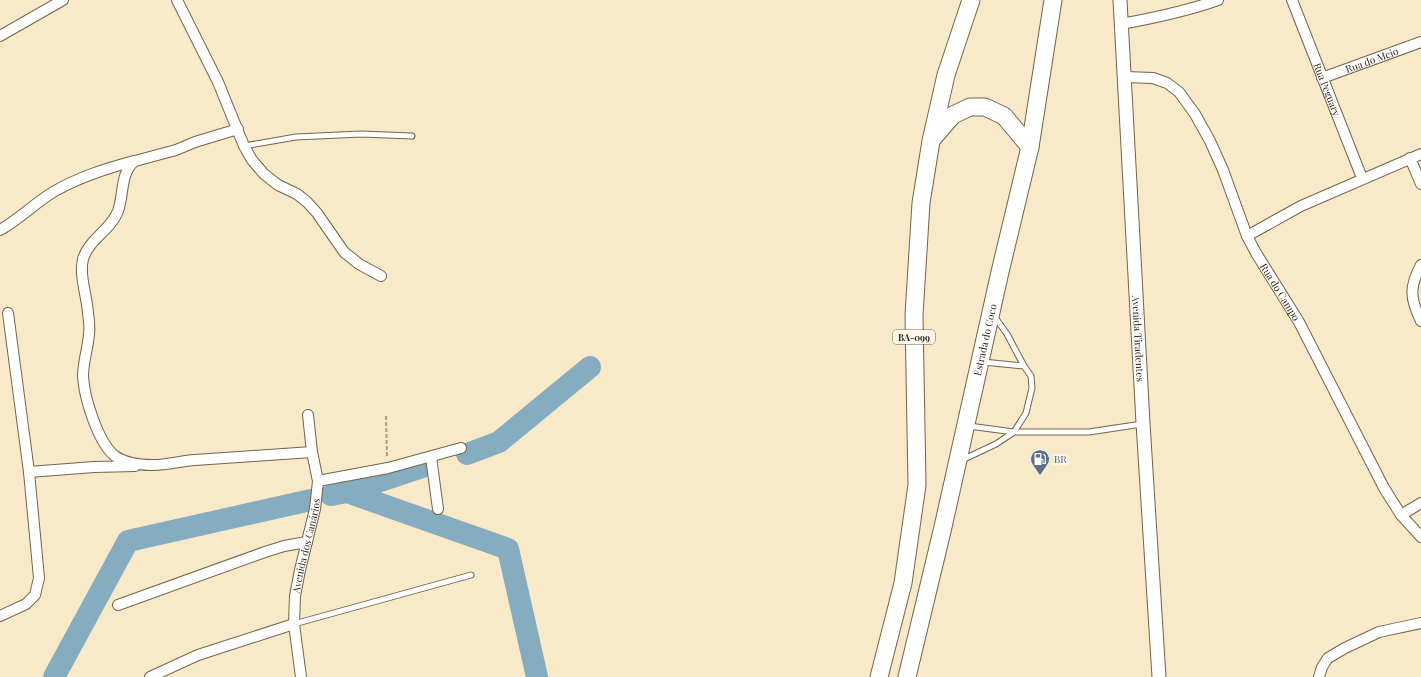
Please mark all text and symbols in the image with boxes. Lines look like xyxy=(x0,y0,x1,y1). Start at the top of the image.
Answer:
street label: Rua do Meio xyxy=(1343,44,1401,76)
street label: Rua Peguary xyxy=(1310,61,1344,118)
street label: Rua do Campo xyxy=(1257,260,1304,324)
street label: Avenida Tiradentes xyxy=(1129,294,1148,382)
street label: Estrada do Coco xyxy=(970,302,1000,377)
road number: BA-099 xyxy=(893,330,935,344)
fuel station icon: BR xyxy=(1029,448,1051,476)
place label: BR xyxy=(1054,452,1067,466)
street label: Avenida dos Canários xyxy=(289,498,323,595)

